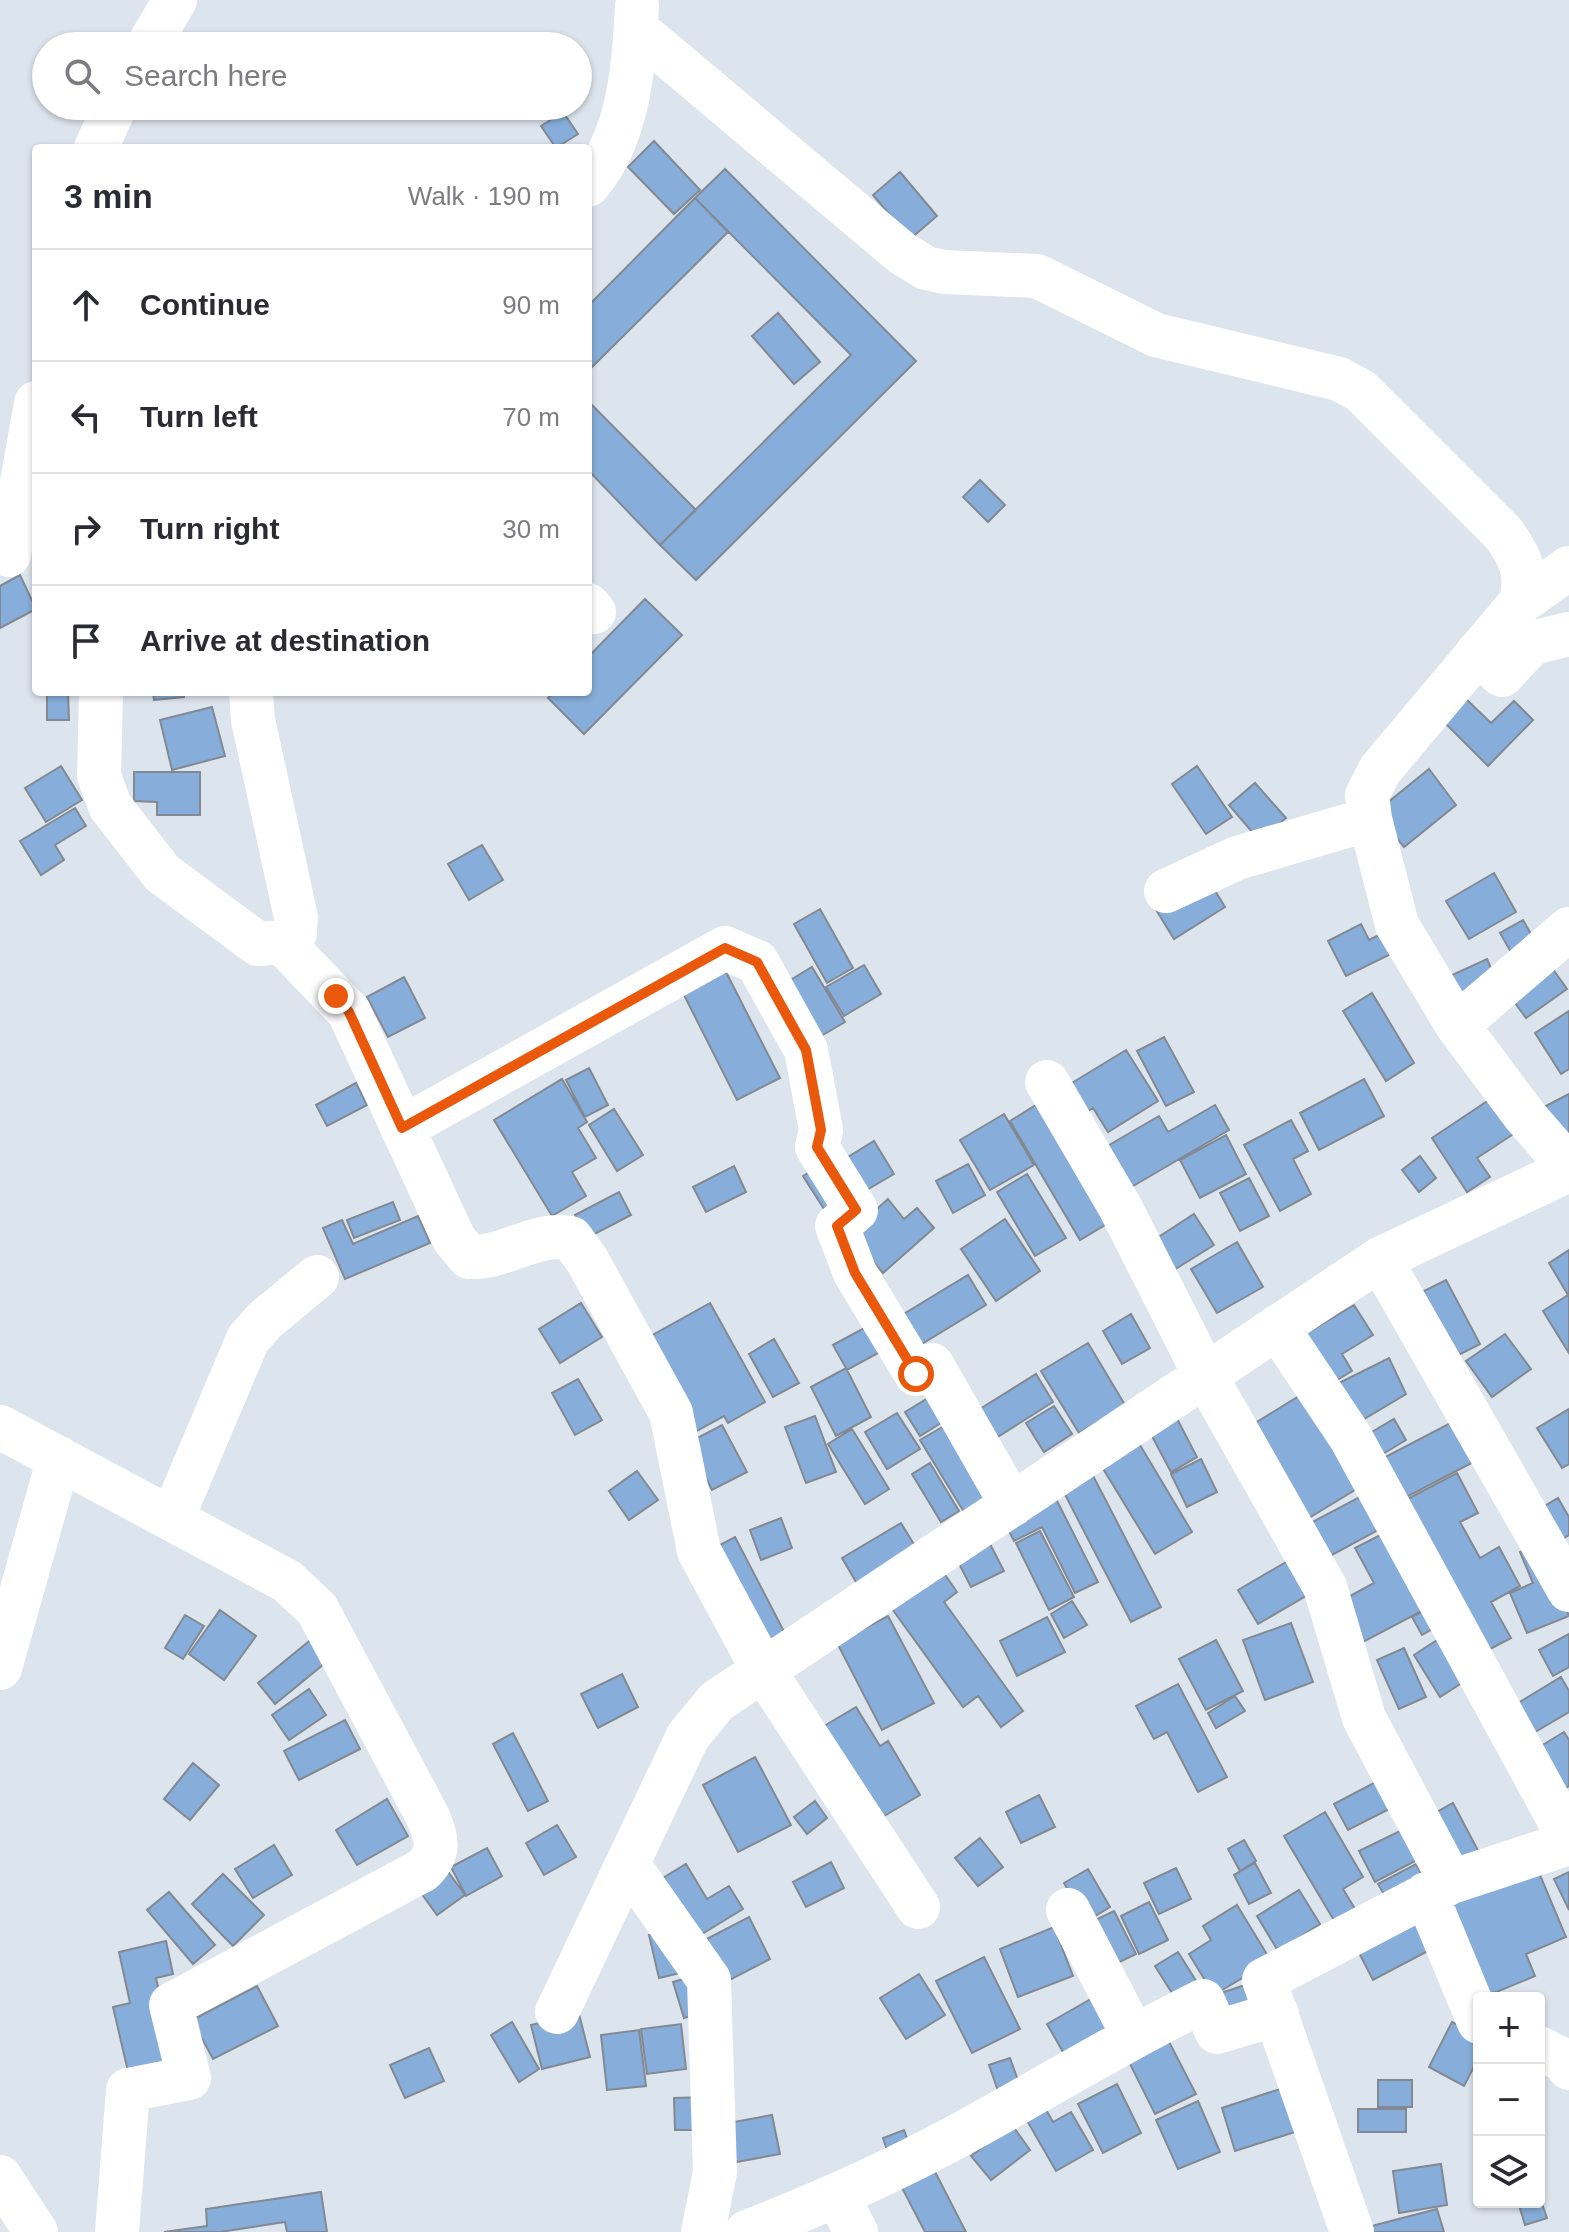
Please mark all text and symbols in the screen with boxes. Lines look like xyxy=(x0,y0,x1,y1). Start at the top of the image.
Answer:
search box xyxy=(32,32,592,120)
icon: search xyxy=(60,54,104,98)
text: Search here xyxy=(124,59,287,92)
text: 3 min xyxy=(64,177,153,215)
text: Walk · 190 m xyxy=(408,181,560,211)
icon: ahead xyxy=(64,283,108,327)
text: Continue xyxy=(140,288,270,321)
text: 90 m xyxy=(502,290,560,320)
icon: left xyxy=(64,395,108,439)
text: Turn left xyxy=(140,400,258,433)
text: 70 m xyxy=(502,402,560,432)
icon: right xyxy=(64,507,108,551)
text: Turn right xyxy=(140,512,279,545)
text: 30 m xyxy=(502,514,560,544)
icon: arrive xyxy=(64,619,108,663)
text: Arrive at destination xyxy=(140,624,430,657)
route end xyxy=(318,978,354,1014)
route start xyxy=(898,1356,934,1392)
map controls xyxy=(1473,1992,1545,2208)
button: + xyxy=(1473,1992,1545,2064)
button: − xyxy=(1473,2064,1545,2136)
button: layers xyxy=(1473,2136,1545,2208)

